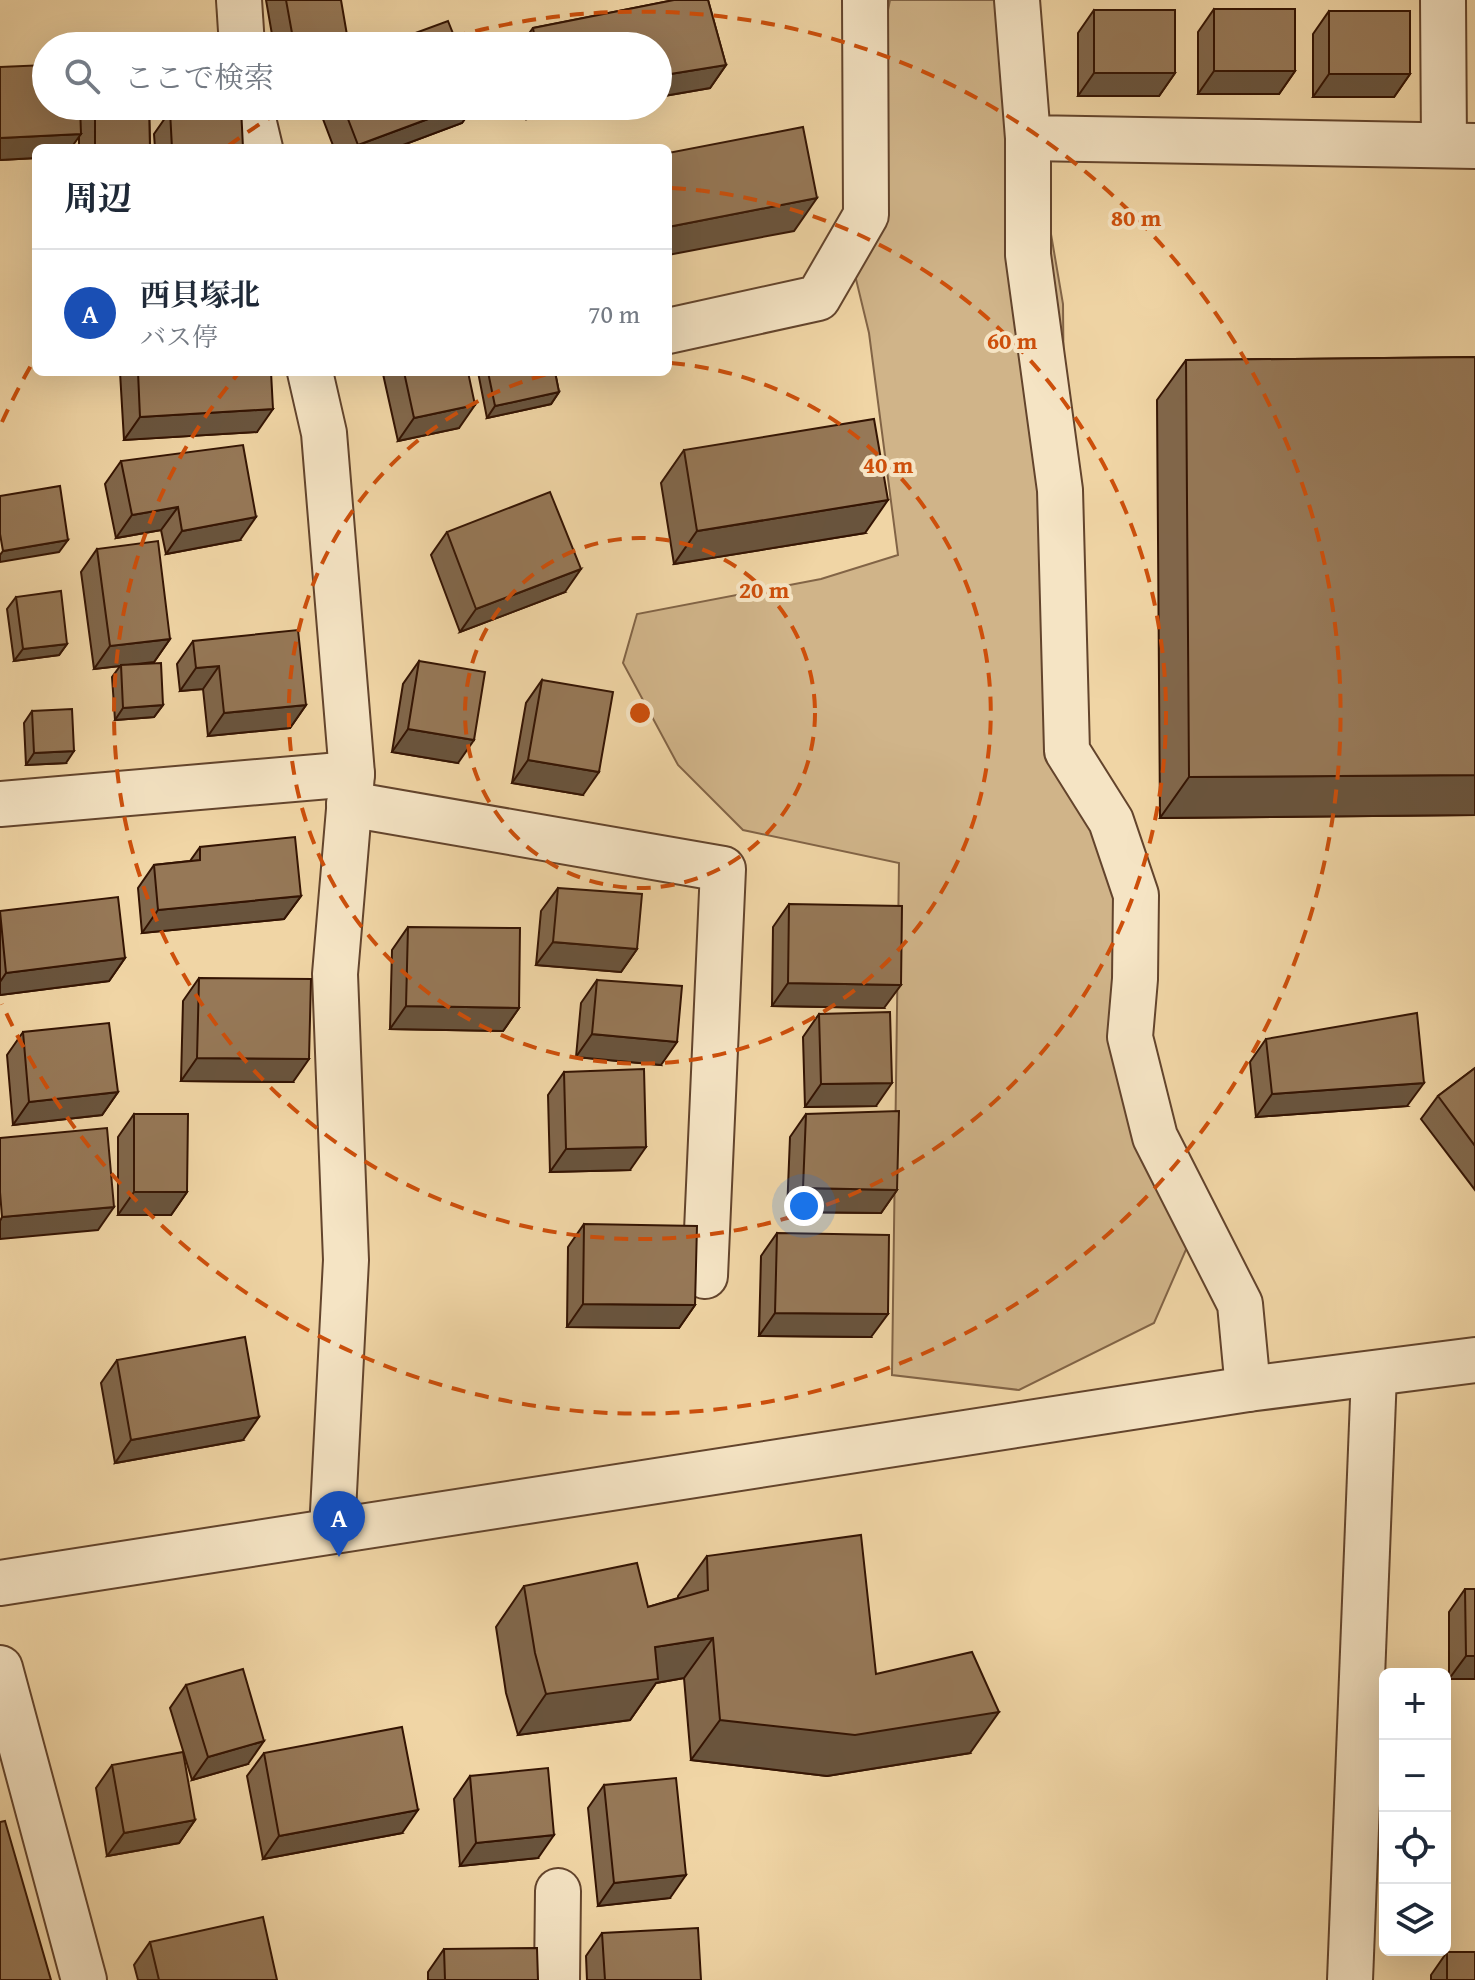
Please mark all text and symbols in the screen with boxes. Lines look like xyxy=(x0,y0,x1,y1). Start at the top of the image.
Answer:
search box xyxy=(32,32,672,120)
icon: search xyxy=(60,54,104,98)
text: ここで検索 xyxy=(124,55,274,99)
text: 周辺 xyxy=(64,173,132,222)
text: 80 m xyxy=(1111,200,1162,235)
text: 西貝塚北 xyxy=(140,272,260,316)
text: A xyxy=(82,294,98,333)
text: 70 m xyxy=(588,294,640,333)
text: バス停 xyxy=(140,317,218,356)
text: 60 m xyxy=(987,323,1038,358)
text: 40 m xyxy=(863,447,914,482)
text: 20 m xyxy=(739,572,790,607)
centre of rings xyxy=(626,699,654,727)
your location xyxy=(784,1186,824,1226)
pin: A xyxy=(313,1491,365,1557)
map controls xyxy=(1379,1668,1451,1956)
button: + xyxy=(1379,1668,1451,1740)
button: − xyxy=(1379,1740,1451,1812)
button: locate xyxy=(1379,1812,1451,1884)
button: layers xyxy=(1379,1884,1451,1956)

